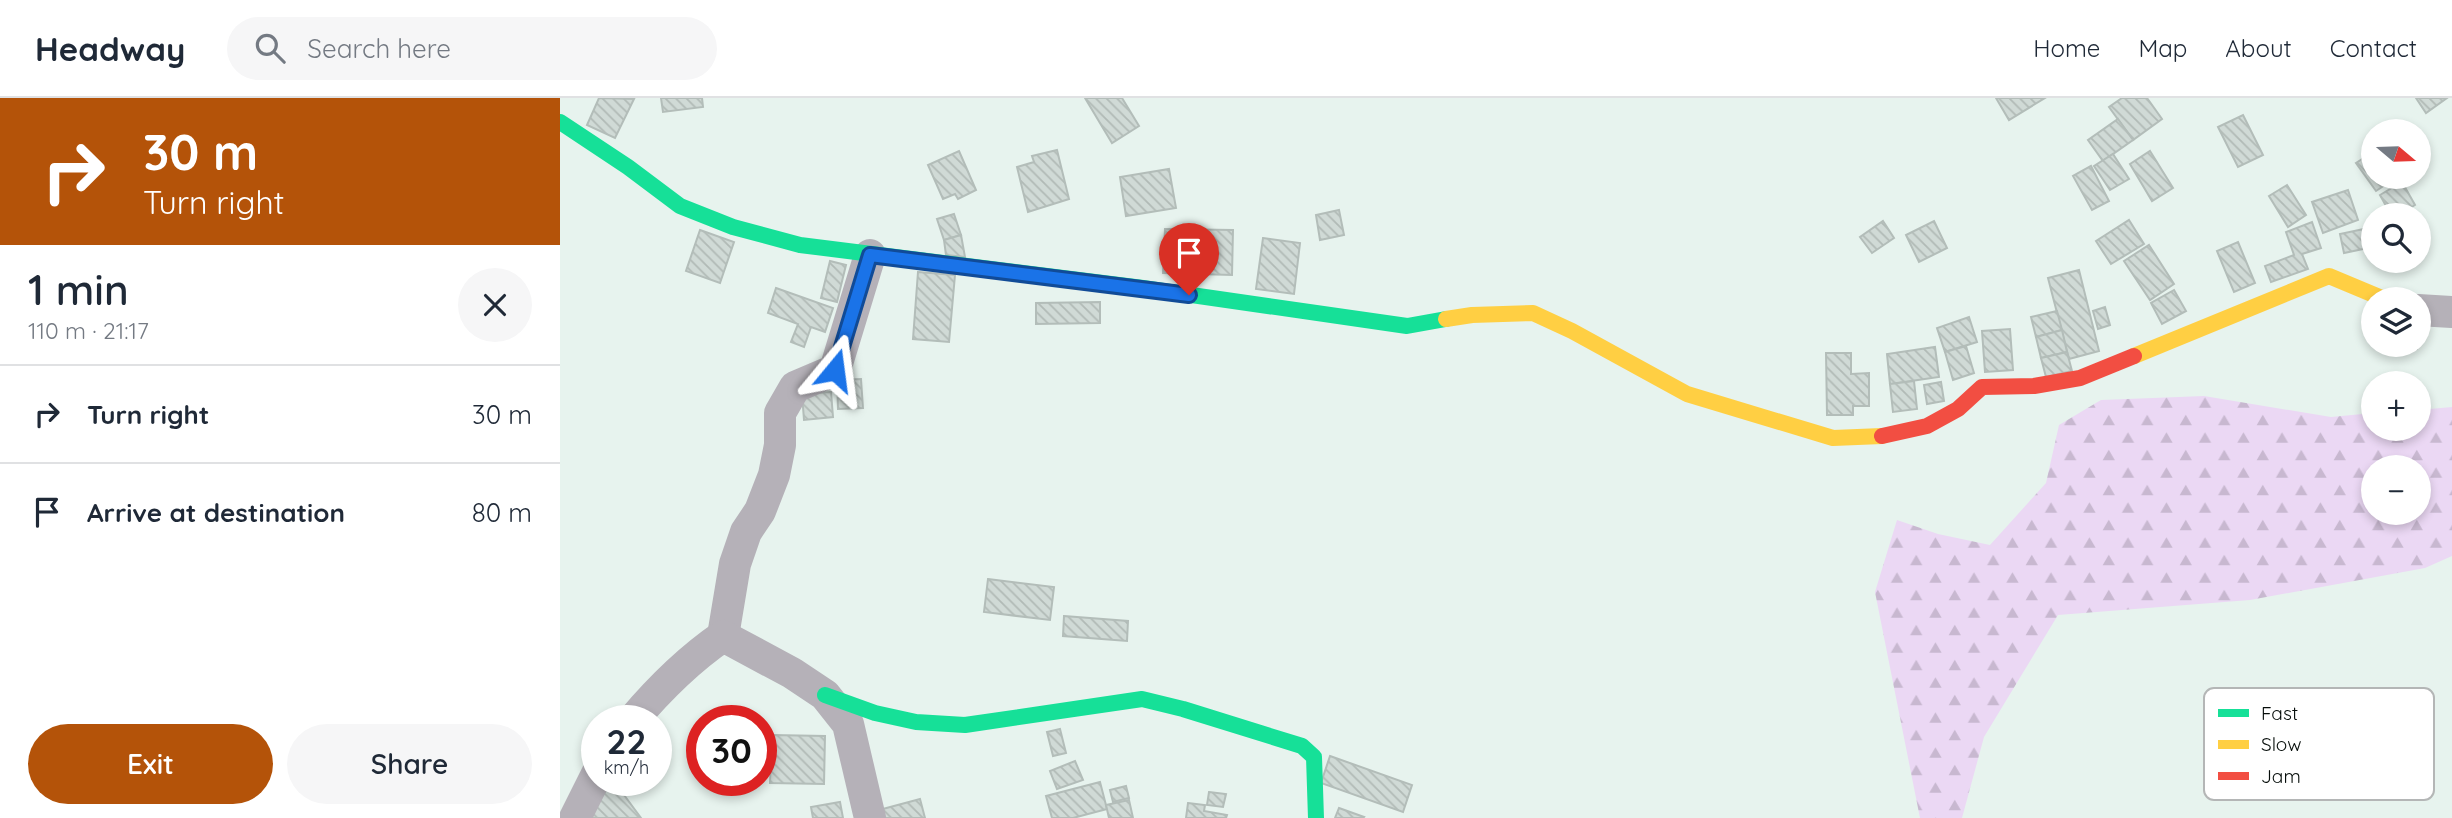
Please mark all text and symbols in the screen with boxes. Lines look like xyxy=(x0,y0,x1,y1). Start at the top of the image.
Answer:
search box xyxy=(227,17,717,80)
text: Headway xyxy=(35,28,185,69)
icon: search xyxy=(251,29,289,67)
text: Search here xyxy=(307,32,451,65)
text: Home xyxy=(2033,33,2100,63)
text: Map xyxy=(2138,33,2187,63)
text: About xyxy=(2225,33,2292,63)
text: Contact xyxy=(2330,33,2417,63)
north arrow xyxy=(2361,119,2431,189)
map controls xyxy=(2361,119,2431,525)
text: 30 m xyxy=(143,121,258,182)
icon: right xyxy=(28,126,119,217)
text: Turn right xyxy=(143,182,284,222)
button: search xyxy=(2361,203,2431,273)
pin xyxy=(1159,223,1219,295)
icon: arrive xyxy=(1170,234,1208,272)
text: 1 min xyxy=(28,263,129,316)
button: close xyxy=(458,268,532,342)
button: layers xyxy=(2361,287,2431,357)
text: 110 m · 21:17 xyxy=(28,316,149,345)
position arrow xyxy=(798,333,872,407)
button: + xyxy=(2361,371,2431,441)
icon: right xyxy=(28,395,66,433)
text: Turn right xyxy=(87,398,209,431)
text: 30 m xyxy=(472,398,532,431)
button: − xyxy=(2361,455,2431,525)
icon: arrive xyxy=(28,493,66,531)
text: Arrive at destination xyxy=(87,496,345,529)
text: 80 m xyxy=(472,496,532,529)
legend xyxy=(2204,688,2434,800)
text: Fast xyxy=(2261,701,2298,725)
speed limit sign: 30 xyxy=(686,705,777,796)
text: 22 xyxy=(607,719,646,763)
button: Exit xyxy=(28,724,273,804)
button: Share xyxy=(287,724,532,804)
text: Slow xyxy=(2261,732,2302,756)
text: km/h xyxy=(604,756,649,779)
text: Jam xyxy=(2261,764,2301,788)

